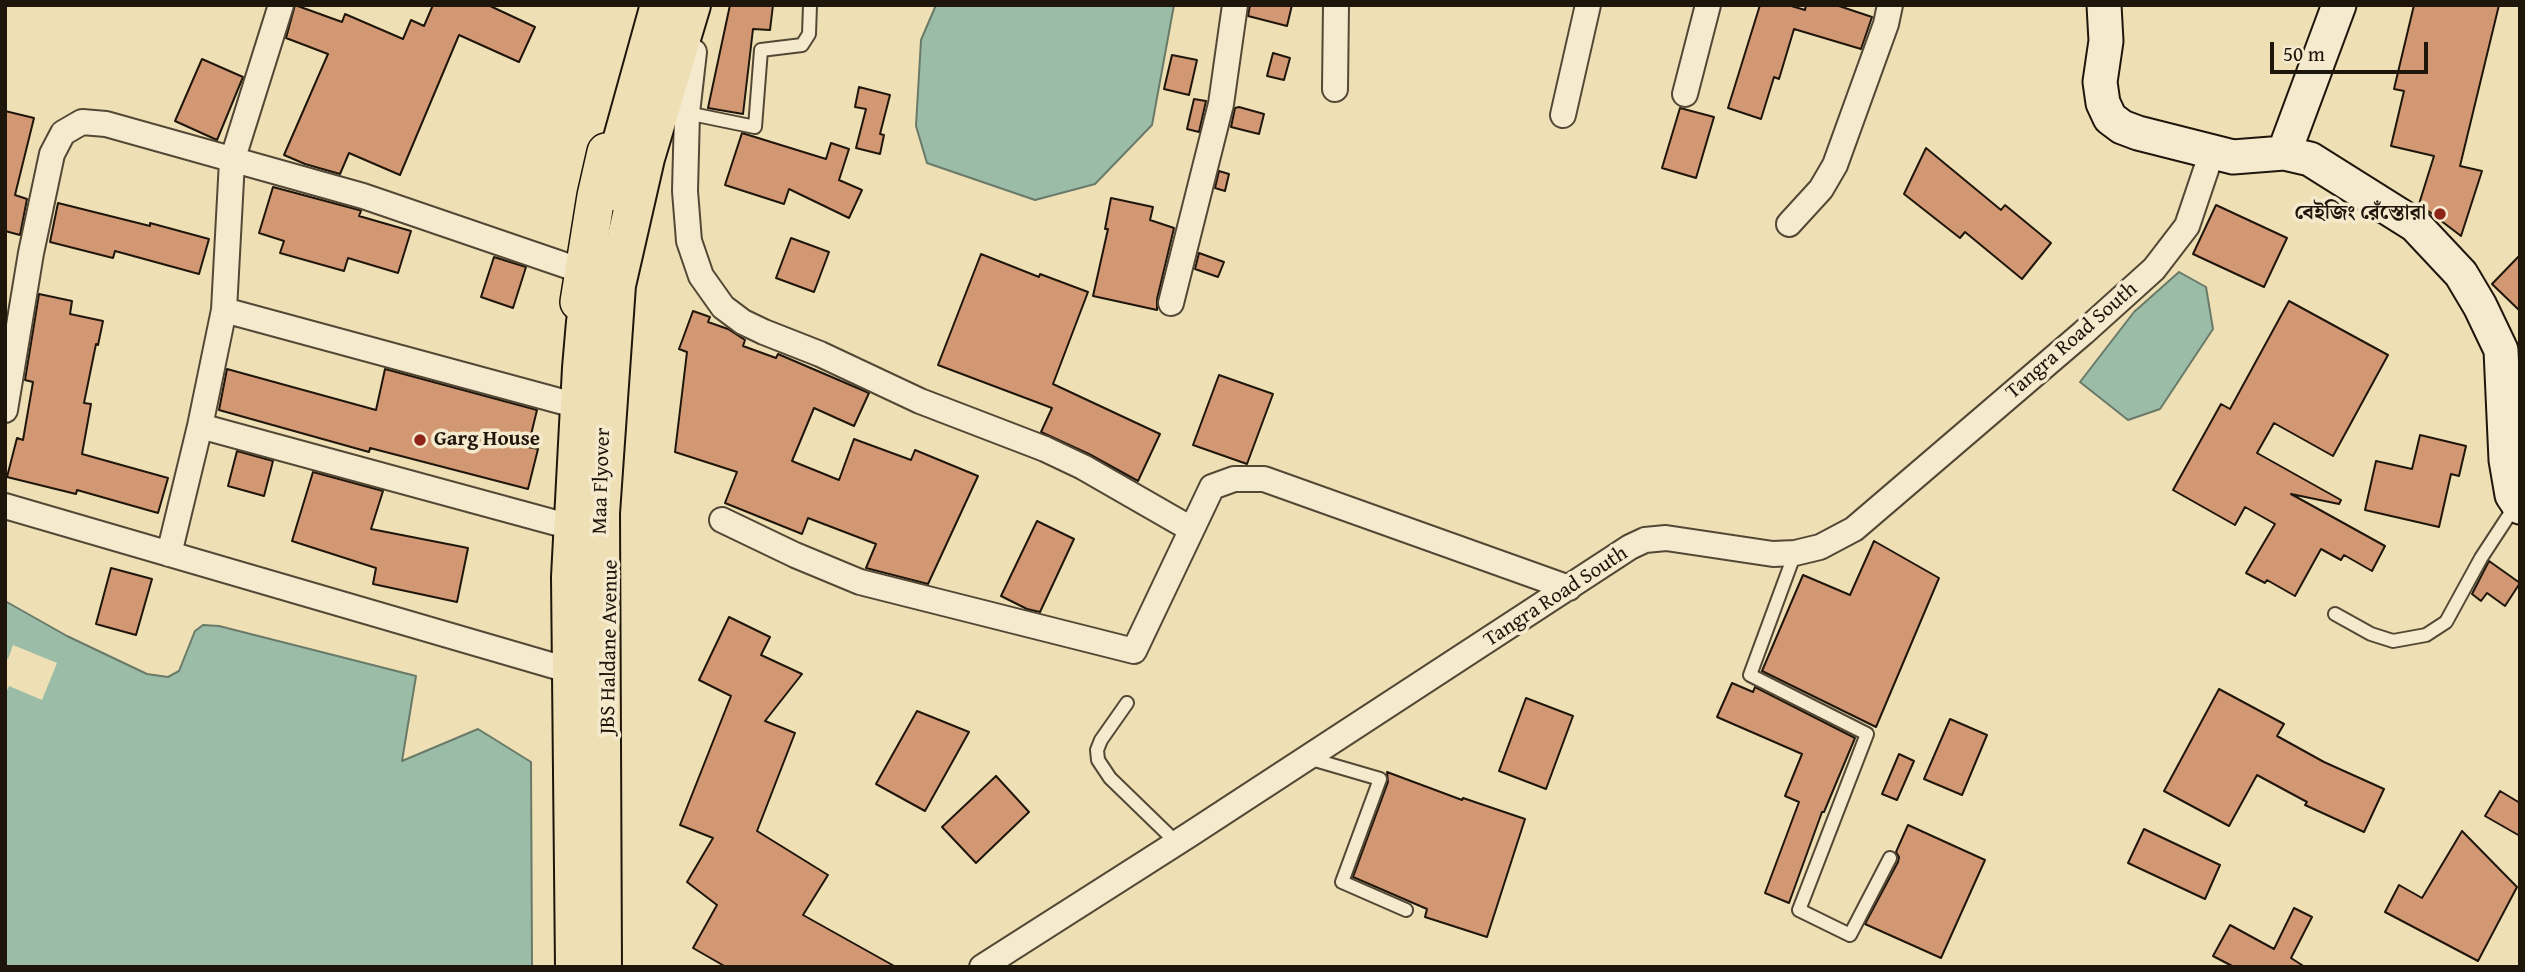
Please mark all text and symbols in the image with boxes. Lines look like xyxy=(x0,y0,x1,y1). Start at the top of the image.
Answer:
scale bar xyxy=(2273,28,2430,72)
text: 50 m xyxy=(2283,38,2325,69)
place label: বেইজিং রেঁস্তোরা xyxy=(2294,201,2426,227)
marker: বেইজিং রেঁস্তোরা xyxy=(2432,206,2448,222)
street label: Tangra Road South xyxy=(2001,277,2143,405)
place label: Garg House xyxy=(434,427,540,453)
street label: Maa Flyover xyxy=(588,427,616,535)
marker: Garg House xyxy=(412,432,428,448)
street label: Tangra Road South xyxy=(1479,541,1633,653)
street label: JBS Haldane Avenue xyxy=(596,559,624,735)

